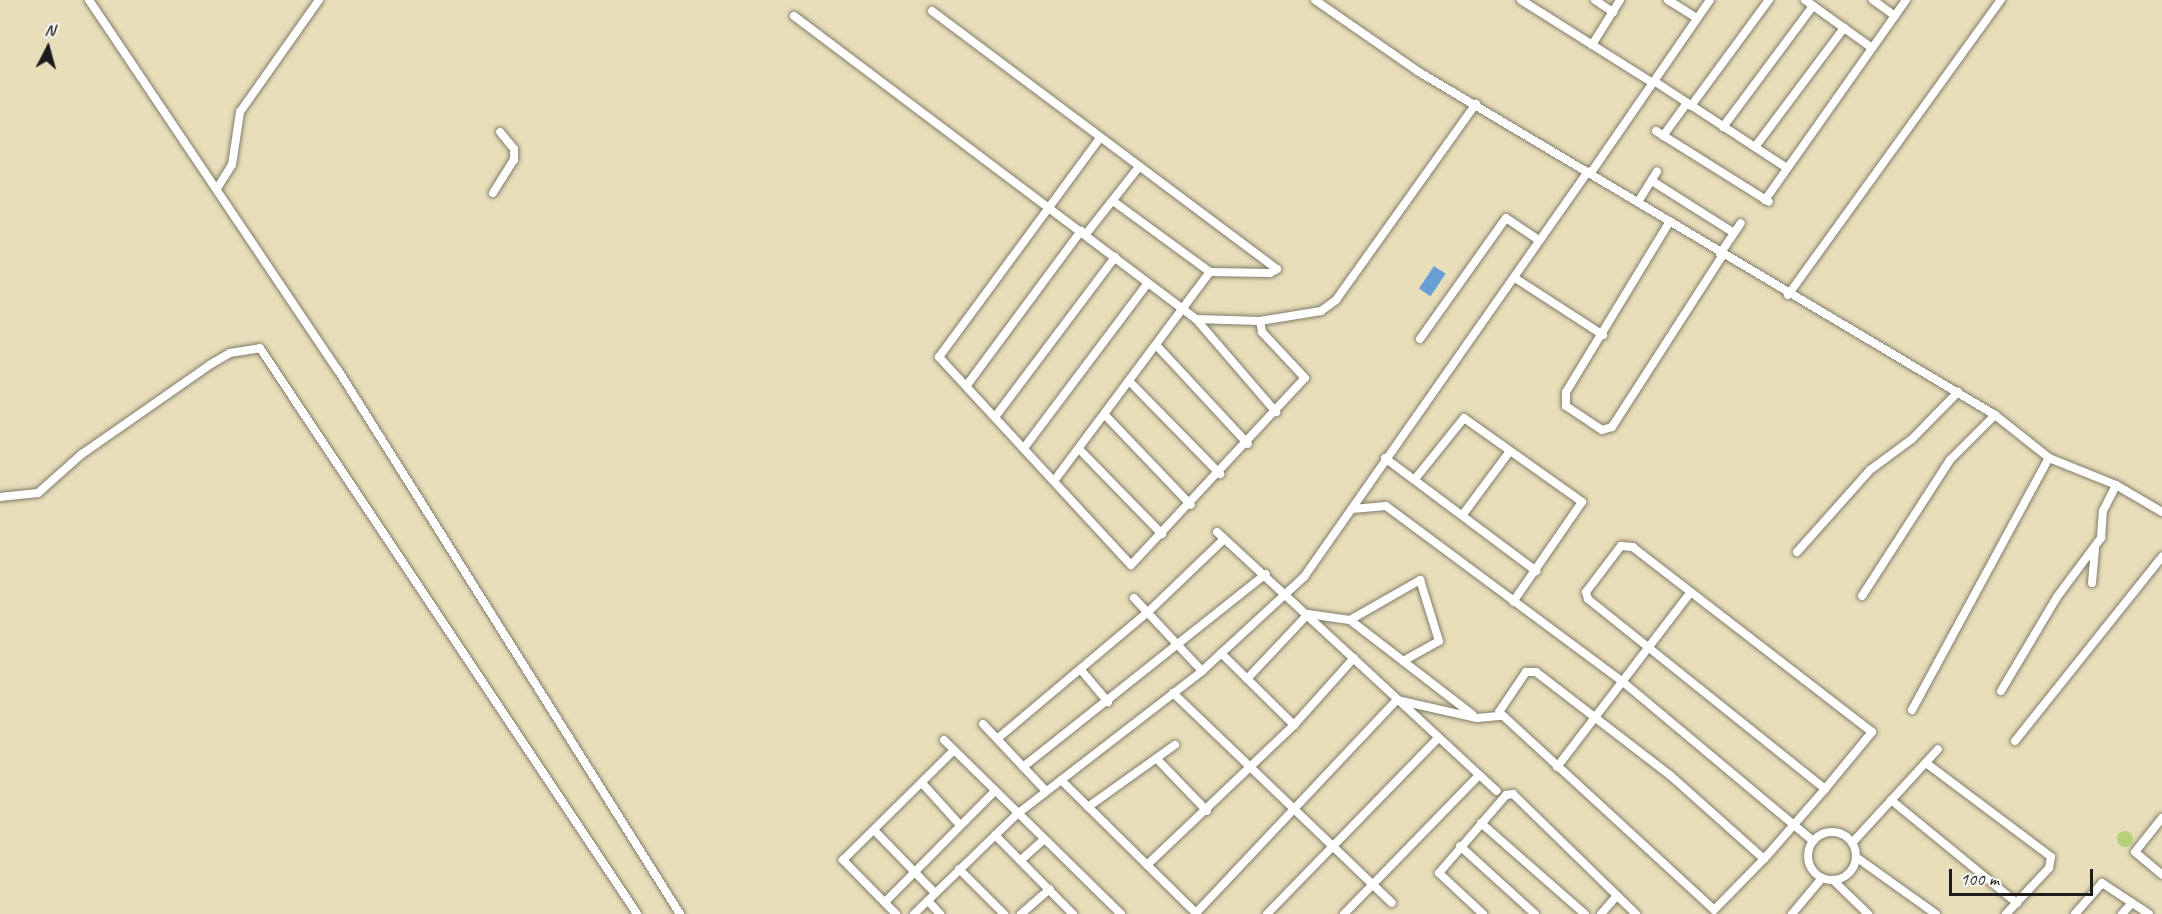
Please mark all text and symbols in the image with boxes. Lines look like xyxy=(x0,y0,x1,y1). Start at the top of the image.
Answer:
north arrow xyxy=(18,18,78,78)
text: N xyxy=(44,20,56,41)
scale bar xyxy=(1952,857,2096,895)
text: 100 m xyxy=(1960,868,1999,890)

